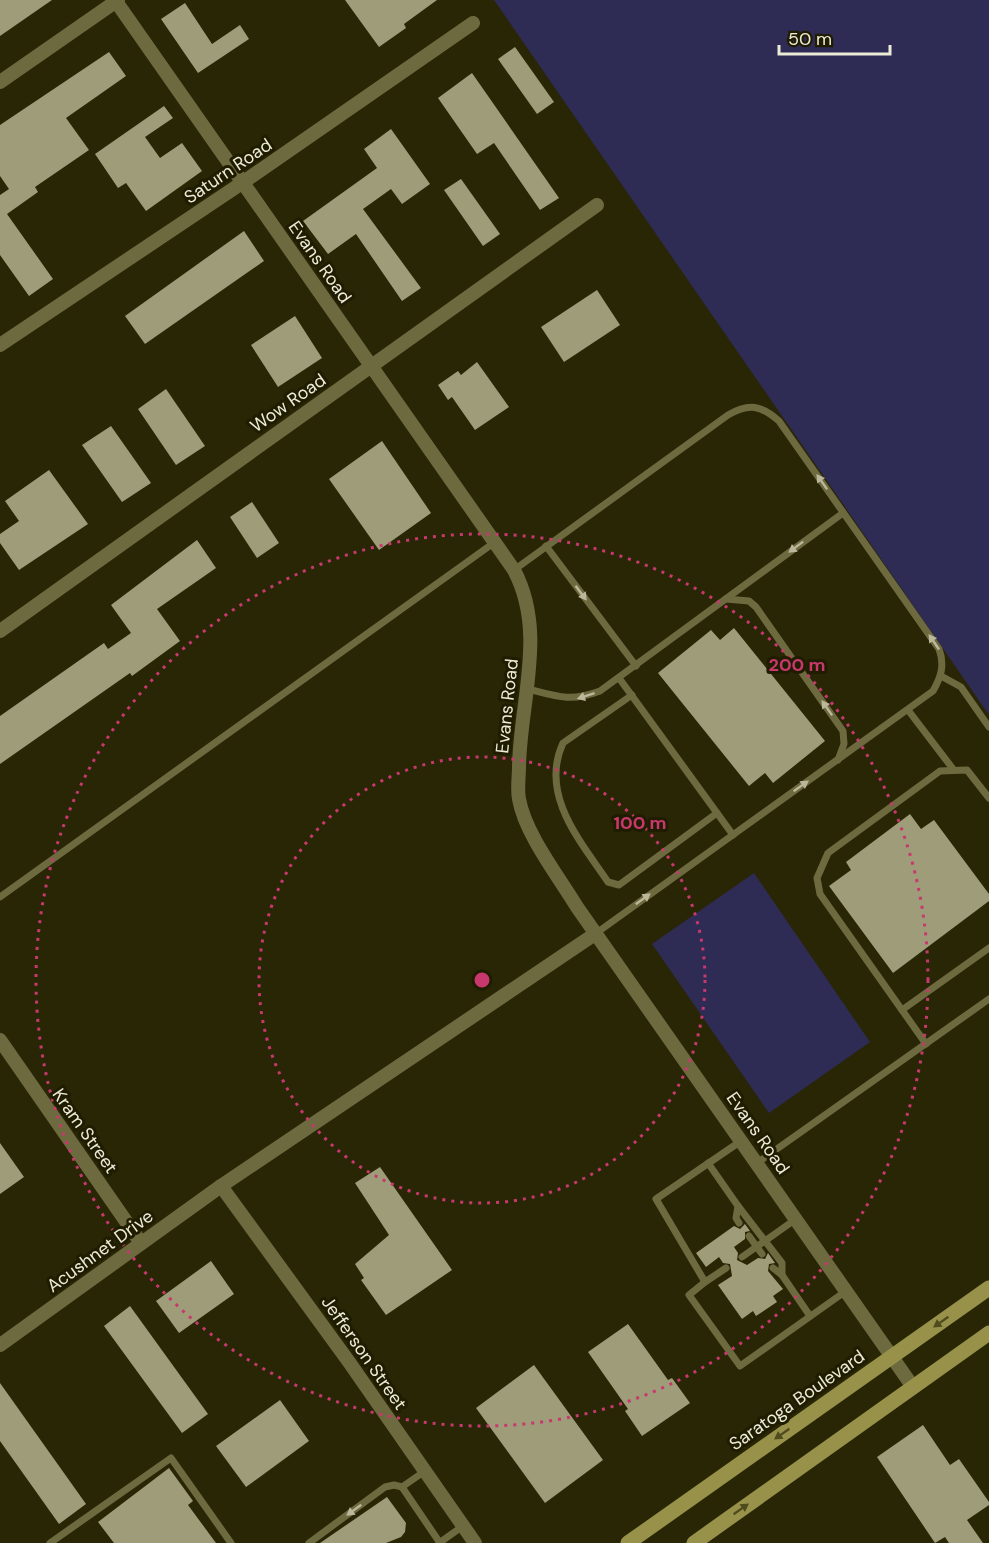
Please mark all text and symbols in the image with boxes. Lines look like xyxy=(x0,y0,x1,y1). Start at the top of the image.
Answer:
scale bar xyxy=(779,18,890,56)
text: 50 m xyxy=(788,27,832,51)
street label: Saturn Road xyxy=(179,133,277,209)
street label: Evans Road xyxy=(283,216,357,308)
street label: Wow Road xyxy=(245,368,331,438)
one-way arrow xyxy=(816,475,828,490)
one-way arrow xyxy=(788,541,803,553)
one-way arrow xyxy=(575,585,588,601)
one-way arrow xyxy=(928,634,940,650)
text: 200 m xyxy=(769,653,825,677)
street label: Evans Road xyxy=(490,657,524,755)
one-way arrow xyxy=(577,692,595,701)
one-way arrow xyxy=(822,700,833,716)
one-way arrow xyxy=(793,780,809,792)
text: 100 m xyxy=(613,811,667,835)
one-way arrow xyxy=(634,893,650,905)
centre of rings xyxy=(472,970,492,990)
street label: Kram Street xyxy=(47,1084,123,1178)
street label: Evans Road xyxy=(721,1087,795,1179)
street label: Acushnet Drive xyxy=(42,1204,158,1298)
street label: Jefferson Street xyxy=(316,1291,412,1415)
one-way arrow xyxy=(934,1316,950,1328)
street label: Saratoga Boulevard xyxy=(724,1344,870,1456)
one-way arrow xyxy=(774,1428,790,1439)
one-way arrow xyxy=(733,1503,749,1515)
one-way arrow xyxy=(346,1504,362,1516)

